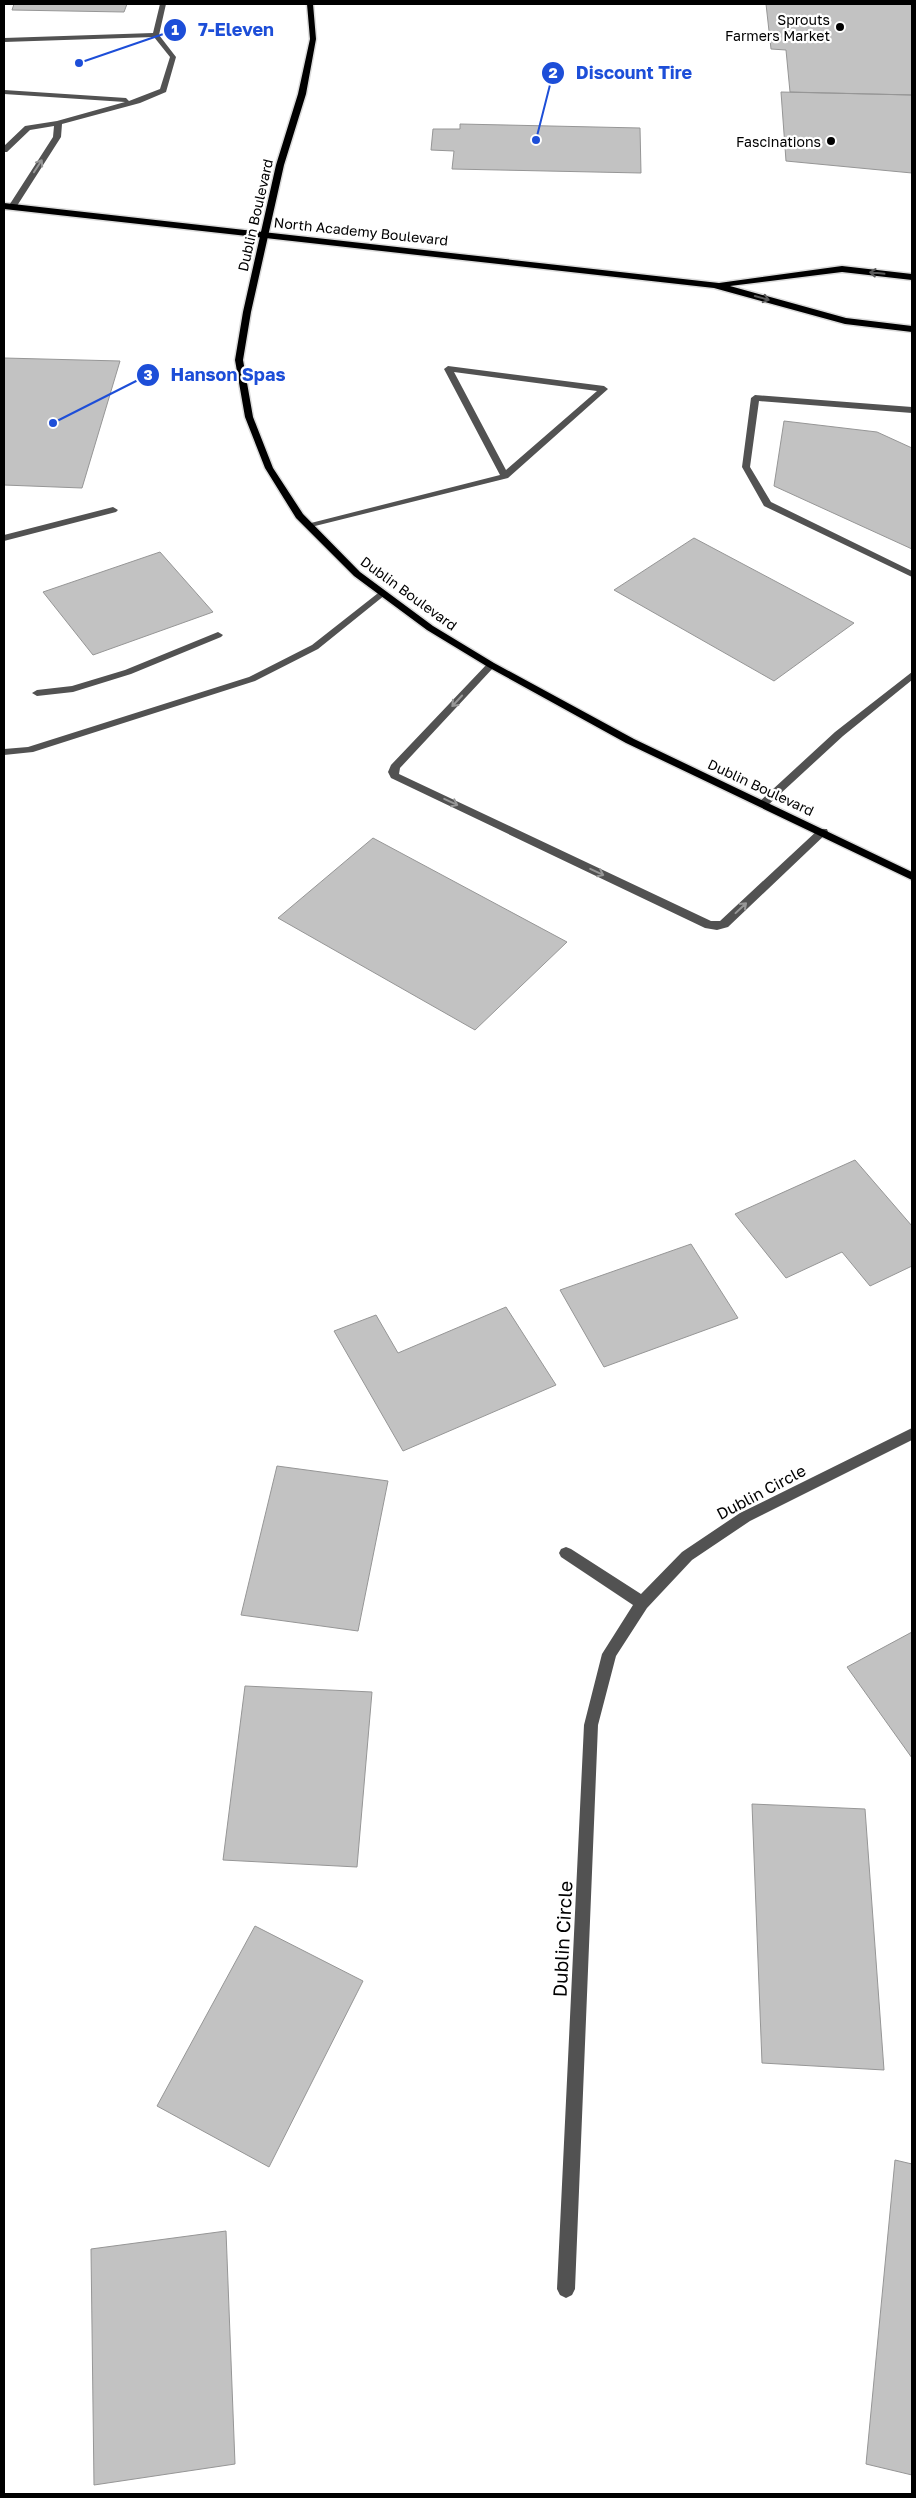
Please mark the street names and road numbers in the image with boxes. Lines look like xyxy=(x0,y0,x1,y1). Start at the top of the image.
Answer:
street label: Dublin Boulevard xyxy=(234,157,276,273)
street label: North Academy Boulevard xyxy=(273,213,449,249)
street label: Dublin Boulevard xyxy=(358,552,460,634)
street label: Dublin Boulevard xyxy=(705,755,817,819)
street label: Dublin Circle xyxy=(713,1460,809,1524)
street label: Dublin Circle xyxy=(547,1880,577,1998)

